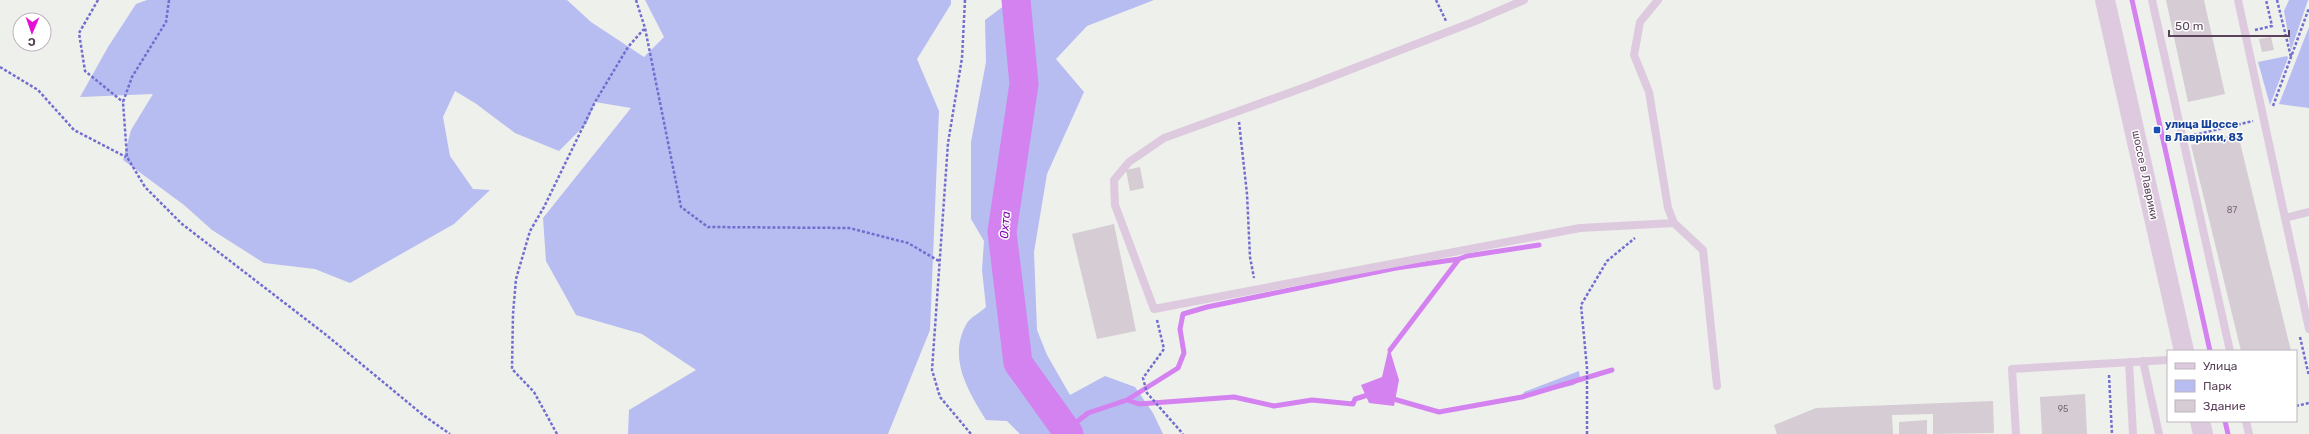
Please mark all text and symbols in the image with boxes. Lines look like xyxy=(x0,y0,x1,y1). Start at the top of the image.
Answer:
north arrow xyxy=(12,12,52,52)
scale bar xyxy=(2169,12,2289,38)
text: 50 m xyxy=(2175,19,2203,33)
text: С xyxy=(27,35,36,48)
place label: улица Шоссе в Лаврики, 83 xyxy=(2165,118,2243,144)
marker: улица Шоссе в Лаврики, 83 xyxy=(2152,125,2162,135)
street label: шоссе в Лаврики xyxy=(2129,129,2161,221)
house number: 87 xyxy=(2227,205,2238,215)
water label: Охта xyxy=(997,211,1013,239)
legend xyxy=(2167,350,2297,422)
text: Улица xyxy=(2203,359,2237,373)
text: Парк xyxy=(2203,379,2232,393)
text: Здание xyxy=(2203,399,2246,413)
house number: 95 xyxy=(2058,404,2068,414)

